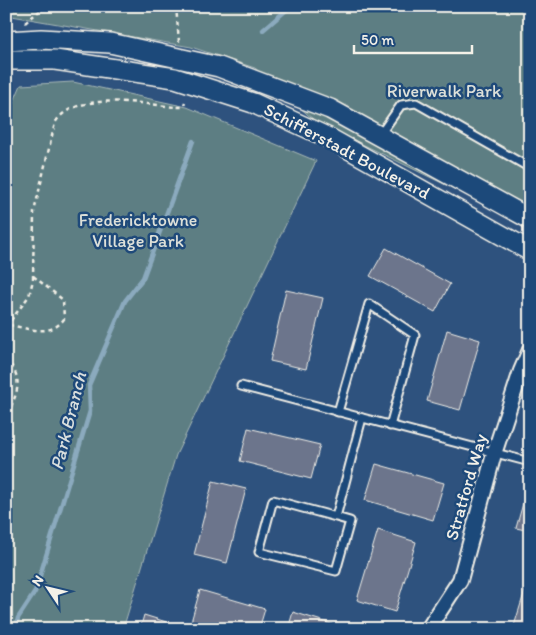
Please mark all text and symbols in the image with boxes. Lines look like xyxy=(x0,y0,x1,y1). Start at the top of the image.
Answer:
scale bar xyxy=(354,22,471,54)
text: 50 m xyxy=(361,31,394,49)
park label: Riverwalk Park xyxy=(387,80,502,102)
street label: Schifferstadt Boulevard xyxy=(260,98,434,204)
park label: Fredericktowne Village Park xyxy=(79,209,197,252)
water label: Park Branch xyxy=(45,369,91,472)
street label: Stratford Way xyxy=(440,431,492,543)
north arrow xyxy=(22,562,72,612)
text: N xyxy=(28,572,47,590)

